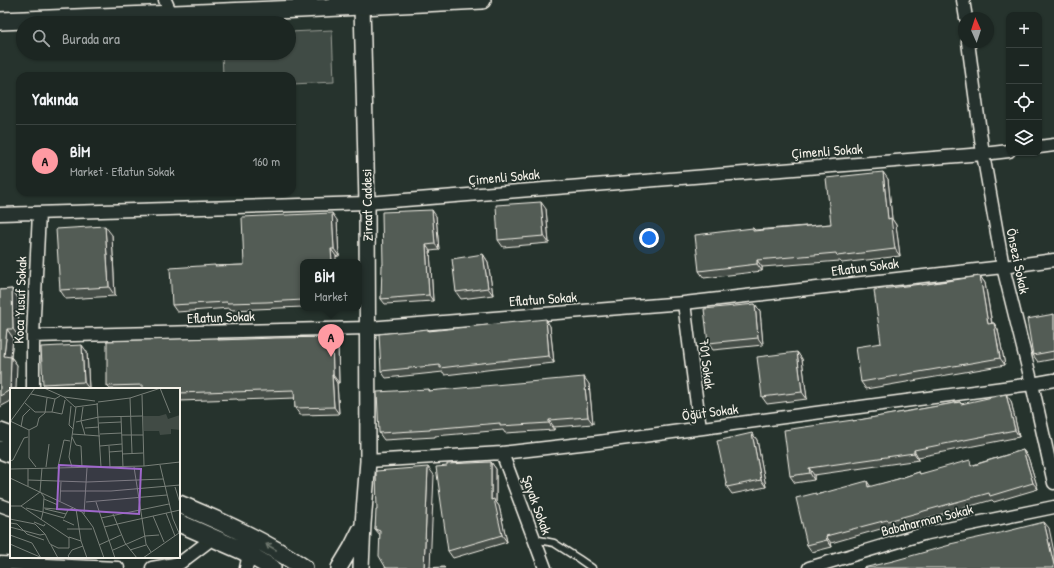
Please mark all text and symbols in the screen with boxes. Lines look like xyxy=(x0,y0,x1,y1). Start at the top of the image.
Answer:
north arrow xyxy=(958,12,994,48)
map controls xyxy=(1006,12,1042,156)
button: + xyxy=(1006,12,1042,48)
search box xyxy=(16,16,296,60)
icon: search xyxy=(30,27,52,49)
text: Burada ara xyxy=(62,28,120,49)
button: − xyxy=(1006,48,1042,84)
button: locate xyxy=(1006,84,1042,120)
text: Yakında xyxy=(32,87,78,110)
button: layers xyxy=(1006,120,1042,156)
street label: Çimenli Sokak xyxy=(791,139,863,162)
text: BİM xyxy=(70,141,90,162)
text: A xyxy=(42,152,48,170)
text: 160 m xyxy=(252,152,280,170)
text: Market · Eflatun Sokak xyxy=(70,162,175,180)
street label: Çimenli Sokak xyxy=(468,164,541,189)
street label: Ziraat Caddesi xyxy=(356,168,377,242)
street label: Önsezi Sokak xyxy=(1002,226,1035,296)
your location xyxy=(639,228,659,248)
street label: Eflatun Sokak xyxy=(830,253,900,280)
street label: Koca Yusuf Sokak xyxy=(8,256,31,344)
popup xyxy=(300,259,362,311)
text: BİM xyxy=(315,266,335,287)
text: Market xyxy=(315,287,347,305)
street label: Eflatun Sokak xyxy=(508,287,578,310)
street label: Eflatun Sokak xyxy=(187,306,255,327)
pin: A xyxy=(318,324,344,357)
street label: 701 Sokak xyxy=(695,338,720,390)
inset map xyxy=(10,388,180,558)
street label: Öğüt Sokak xyxy=(681,399,740,425)
street label: Şayak Sokak xyxy=(517,473,557,538)
street label: Babaharman Sokak xyxy=(879,499,975,540)
one-way arrow xyxy=(265,543,277,551)

